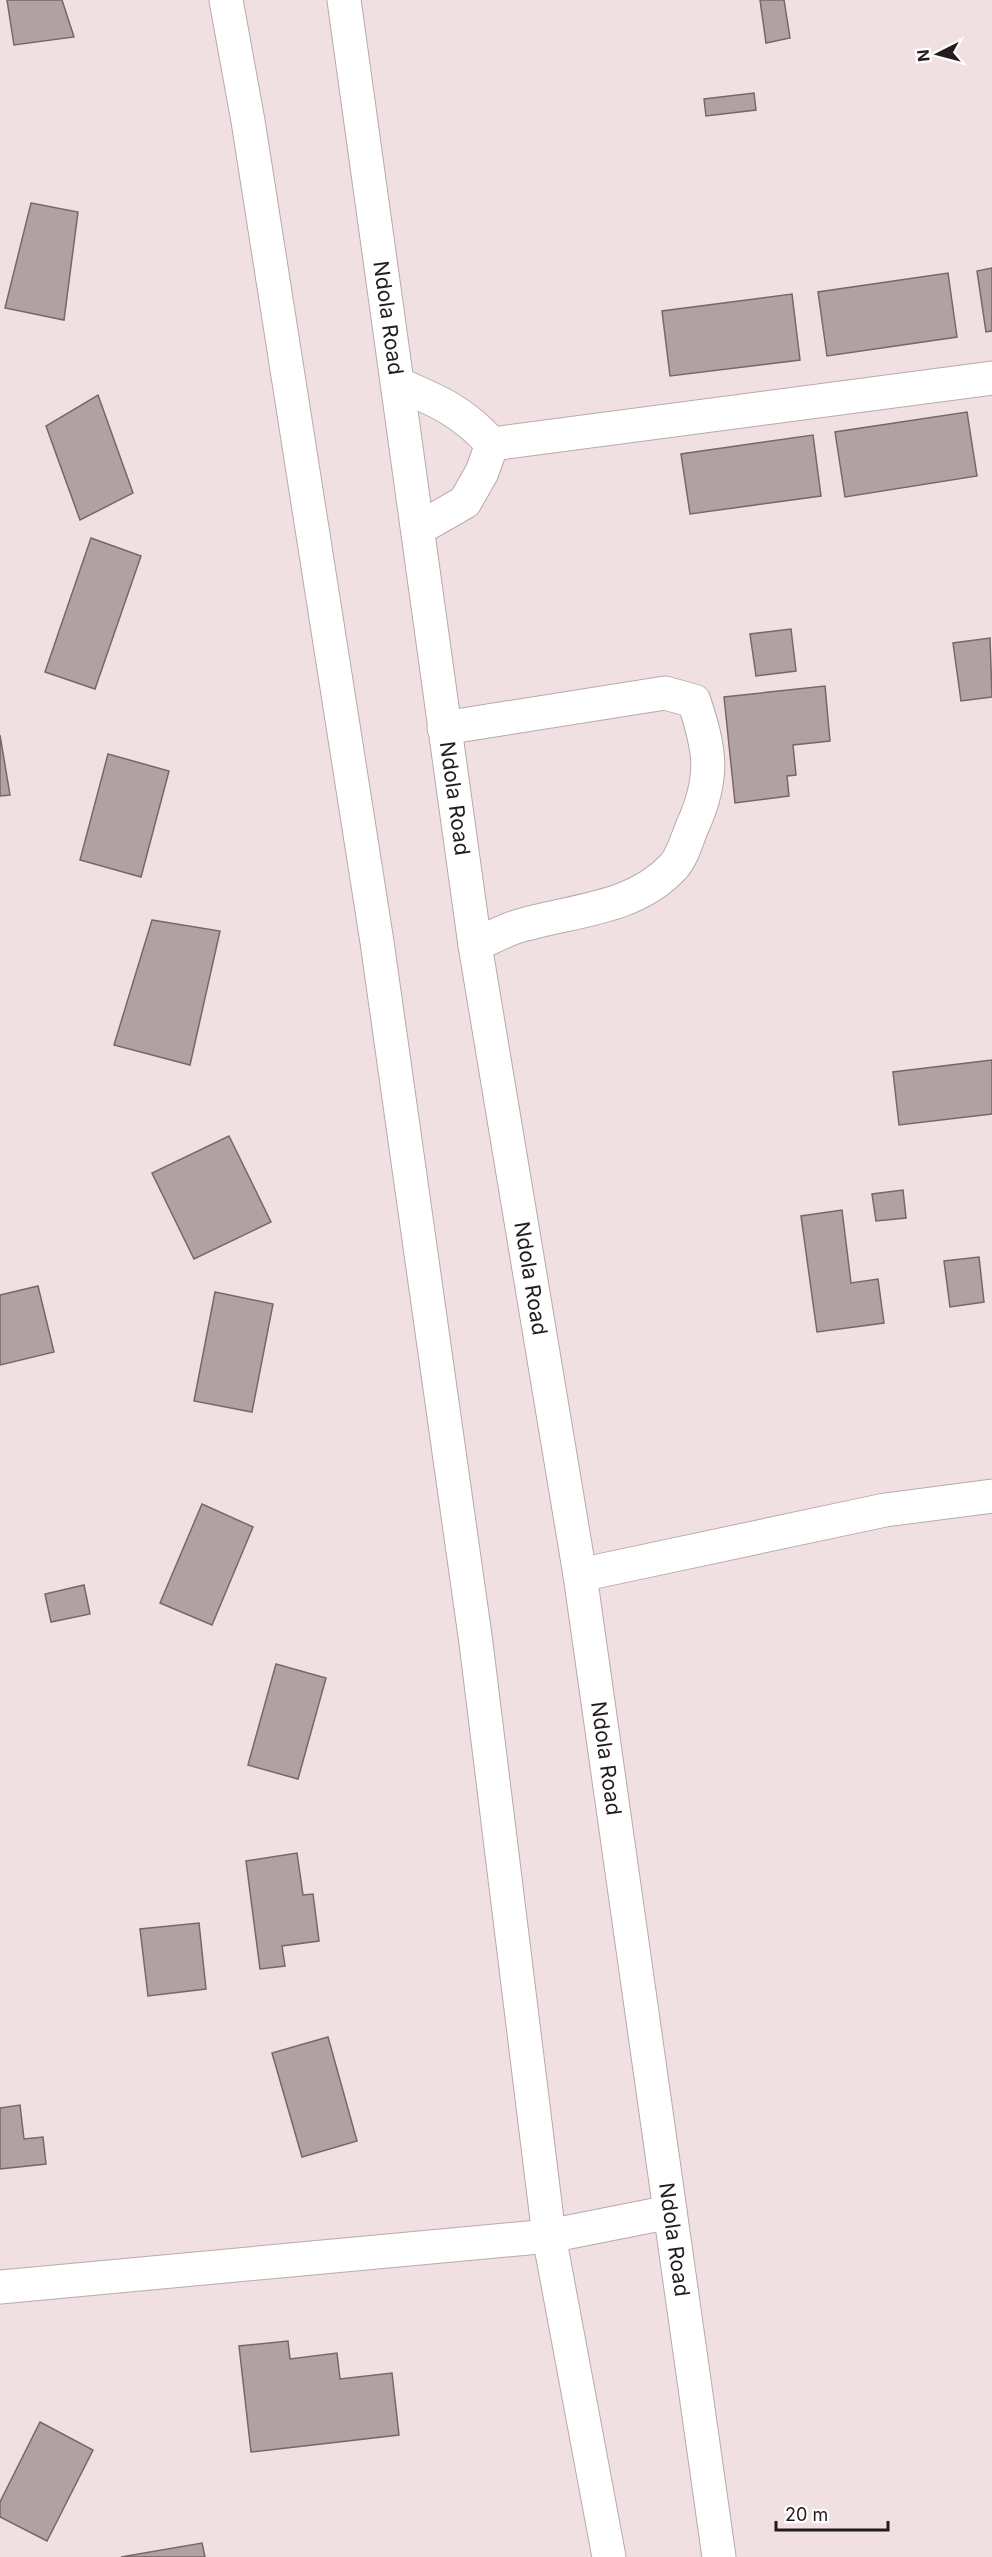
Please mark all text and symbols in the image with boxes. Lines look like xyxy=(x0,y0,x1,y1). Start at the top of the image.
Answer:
north arrow xyxy=(908,24,968,84)
text: N xyxy=(912,48,934,63)
street label: Ndola Road xyxy=(368,259,409,376)
street label: Ndola Road xyxy=(435,740,475,857)
street label: Ndola Road xyxy=(509,1220,553,1337)
street label: Ndola Road xyxy=(586,1700,627,1817)
street label: Ndola Road xyxy=(654,2181,695,2298)
scale bar xyxy=(776,2494,888,2532)
text: 20 m xyxy=(785,2504,828,2525)

